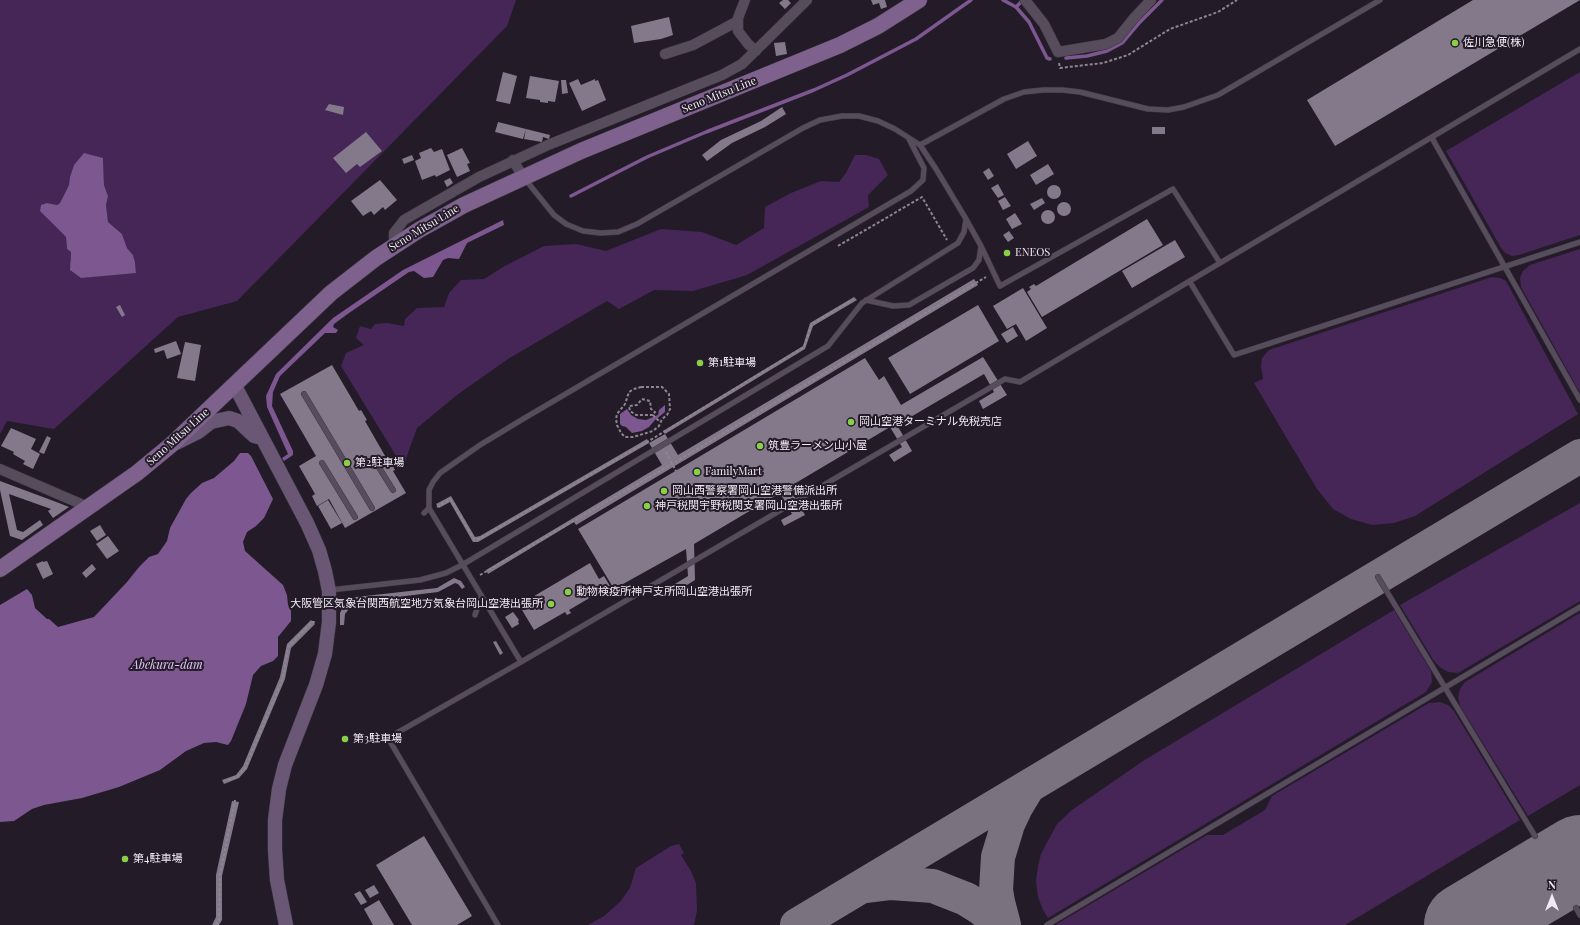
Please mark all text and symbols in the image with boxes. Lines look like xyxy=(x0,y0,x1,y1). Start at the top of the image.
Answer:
place label: 佐川急便(株) xyxy=(1463,36,1524,50)
marker: 佐川急便(株) xyxy=(1450,38,1460,48)
street label: Seno Mitsu Line xyxy=(680,74,758,116)
street label: Seno Mitsu Line xyxy=(387,202,461,254)
place label: ENEOS xyxy=(1015,246,1050,260)
marker: ENEOS xyxy=(1002,248,1012,258)
place label: 第1駐車場 xyxy=(708,356,756,370)
marker: 第1駐車場 xyxy=(695,358,705,368)
street label: Seno Mitsu Line xyxy=(144,406,212,468)
place label: 岡山空港ターミナル免税売店 xyxy=(859,415,1002,429)
marker: 岡山空港ターミナル免税売店 xyxy=(846,417,856,427)
place label: 筑豊ラーメン山小屋 xyxy=(768,439,867,453)
marker: 筑豊ラーメン山小屋 xyxy=(755,441,765,451)
place label: 第2駐車場 xyxy=(355,456,404,470)
marker: 第2駐車場 xyxy=(342,458,352,468)
place label: FamilyMart xyxy=(705,465,762,479)
marker: FamilyMart xyxy=(692,467,702,477)
place label: 岡山西警察署岡山空港警備派出所 xyxy=(672,484,837,498)
marker: 岡山西警察署岡山空港警備派出所 xyxy=(659,486,669,496)
place label: 神戸税関宇野税関支署岡山空港出張所 xyxy=(655,499,842,513)
marker: 神戸税関宇野税関支署岡山空港出張所 xyxy=(642,501,652,511)
place label: 動物検疫所神戸支所岡山空港出張所 xyxy=(576,585,752,599)
marker: 動物検疫所神戸支所岡山空港出張所 xyxy=(563,587,573,597)
place label: 大阪管区気象台関西航空地方気象台岡山空港出張所 xyxy=(290,597,543,611)
marker: 大阪管区気象台関西航空地方気象台岡山空港出張所 xyxy=(546,599,556,609)
water label: Abekura-dam xyxy=(131,658,203,672)
place label: 第3駐車場 xyxy=(353,732,402,746)
marker: 第3駐車場 xyxy=(340,734,350,744)
place label: 第4駐車場 xyxy=(133,852,182,866)
marker: 第4駐車場 xyxy=(120,854,130,864)
north arrow xyxy=(1532,877,1572,917)
text: N xyxy=(1548,877,1556,892)

